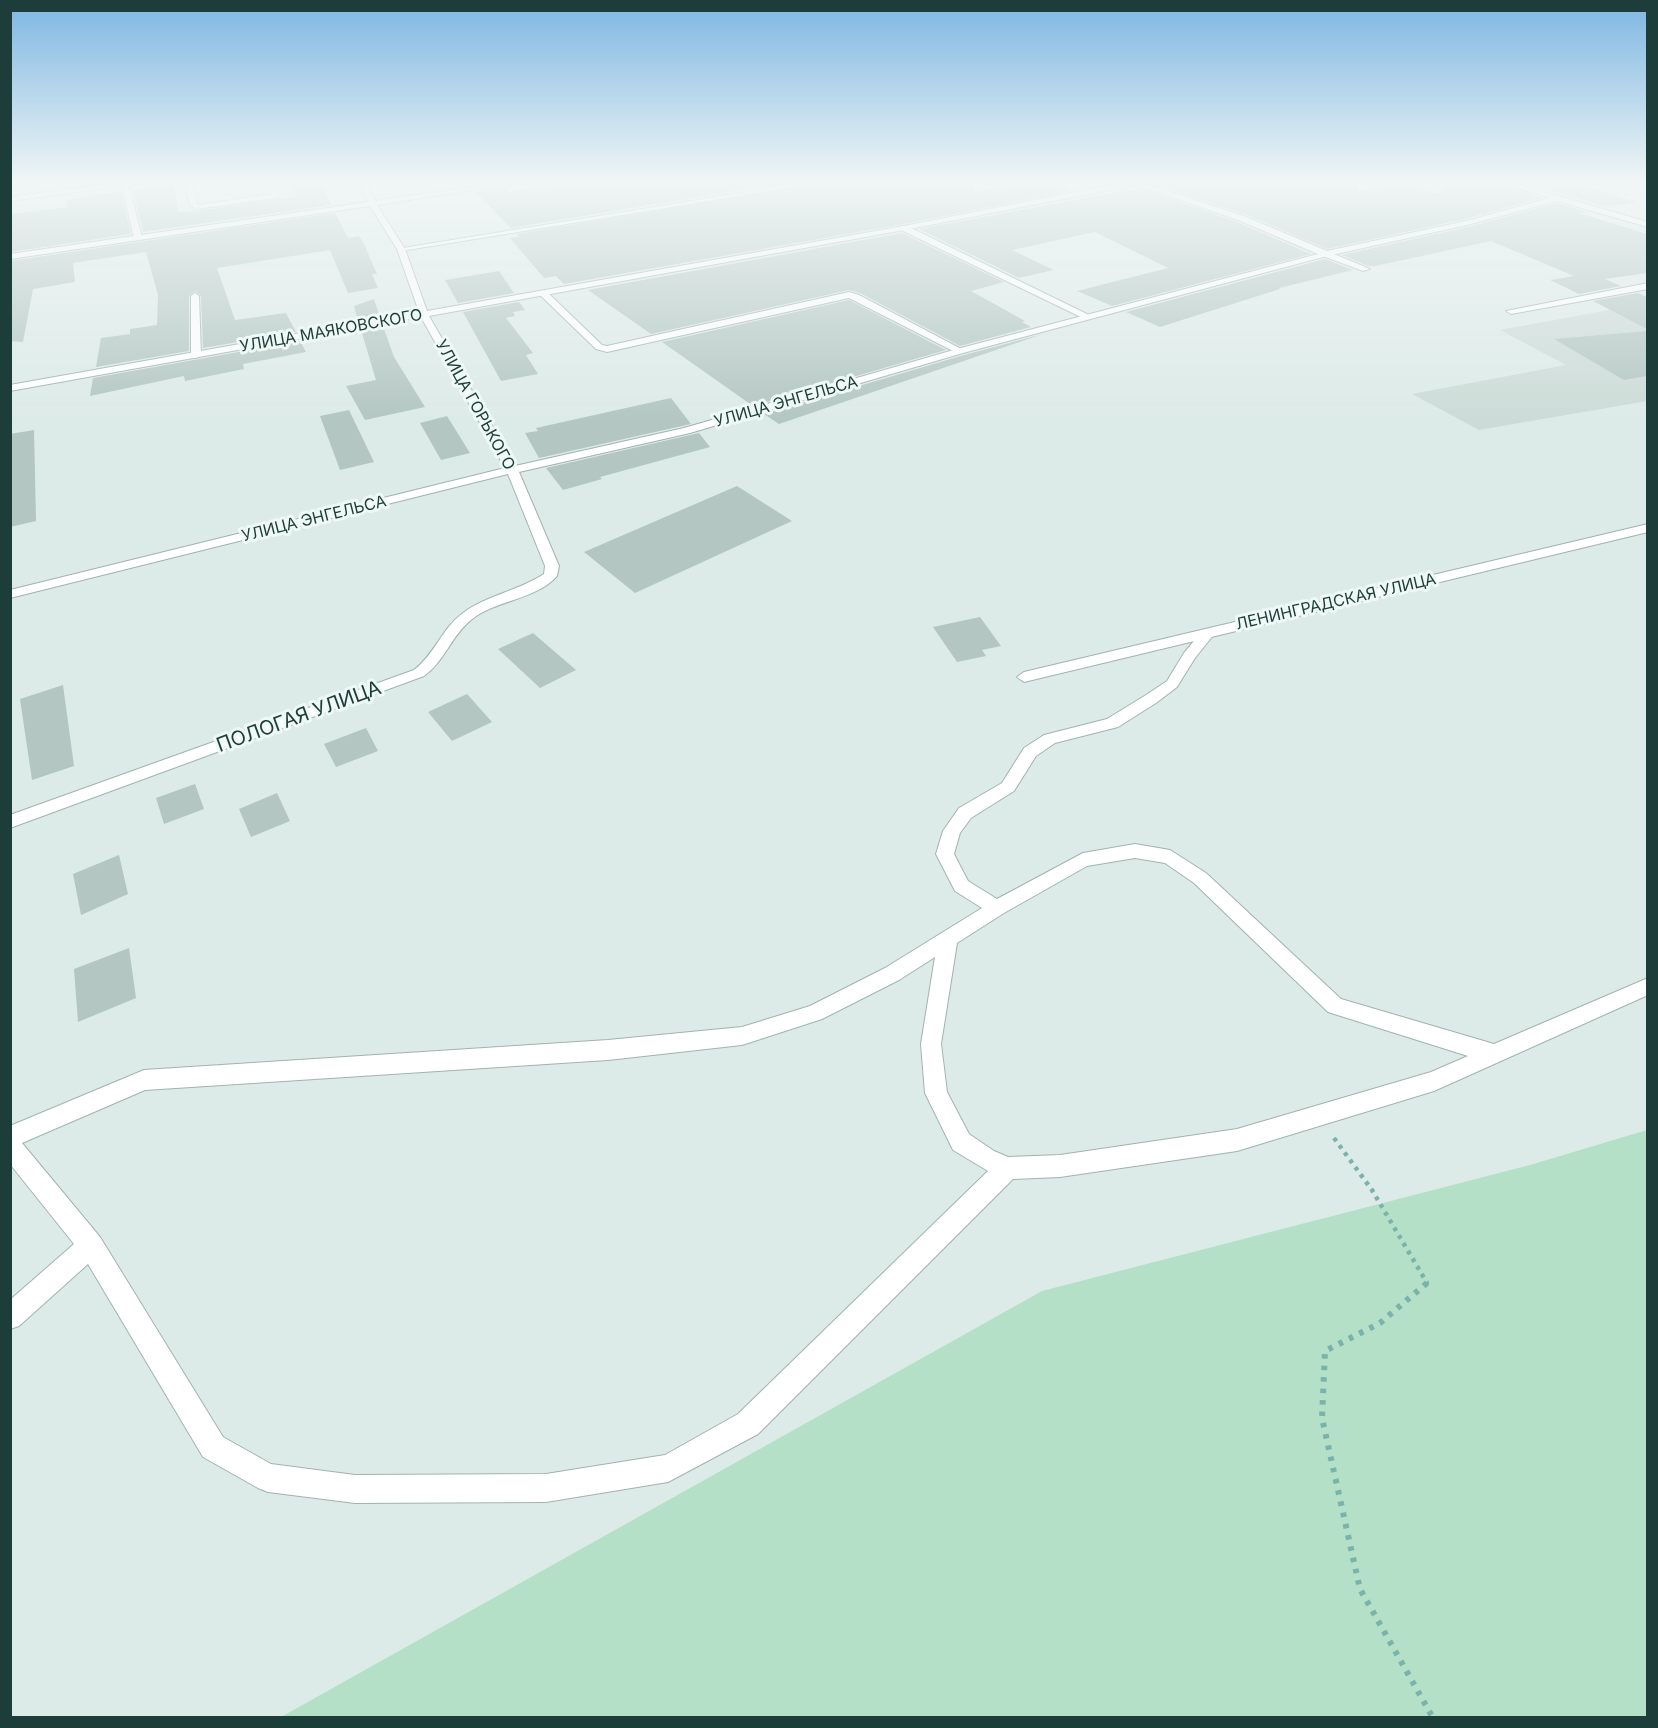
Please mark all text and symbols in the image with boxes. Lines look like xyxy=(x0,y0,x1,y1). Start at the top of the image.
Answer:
street label: УЛИЦА МАЯКОВСКОГО xyxy=(238,305,424,357)
street label: УЛИЦА ГОРЬКОГО xyxy=(431,336,519,474)
street label: УЛИЦА ЭНГЕЛЬСА xyxy=(712,372,860,432)
street label: УЛИЦА ЭНГЕЛЬСА xyxy=(240,492,388,546)
street label: ЛЕНИНГРАДСКАЯ УЛИЦА xyxy=(1234,570,1438,634)
street label: ПОЛОГАЯ УЛИЦА xyxy=(213,676,385,758)

